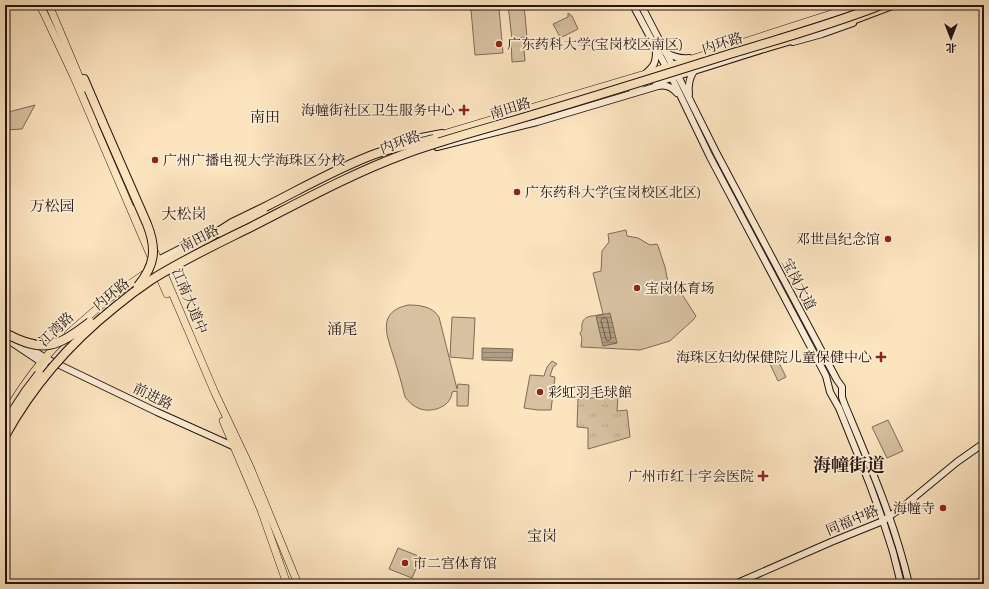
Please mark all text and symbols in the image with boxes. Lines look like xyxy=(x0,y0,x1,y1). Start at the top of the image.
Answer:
north arrow xyxy=(931,18,971,58)
street label: 内环路 xyxy=(699,28,745,59)
place label: 广东药科大学(宝岗校区南区) xyxy=(507,35,683,54)
marker: 广东药科大学(宝岗校区南区) xyxy=(494,39,504,49)
text: 北 xyxy=(946,40,957,55)
street label: 南田路 xyxy=(487,93,533,124)
place label: 海幢街社区卫生服务中心 xyxy=(301,101,455,120)
marker: 海幢街社区卫生服务中心 xyxy=(458,104,470,116)
district label: 南田 xyxy=(250,107,280,127)
street label: 内环路 xyxy=(377,126,423,159)
place label: 广州广播电视大学海珠区分校 xyxy=(163,151,345,170)
marker: 广州广播电视大学海珠区分校 xyxy=(150,155,160,165)
place label: 广东药科大学(宝岗校区北区) xyxy=(525,183,701,202)
marker: 广东药科大学(宝岗校区北区) xyxy=(512,187,522,197)
district label: 万松园 xyxy=(29,196,75,216)
district label: 大松岗 xyxy=(161,204,207,224)
street label: 南田路 xyxy=(176,220,222,256)
place label: 邓世昌纪念馆 xyxy=(796,230,880,249)
marker: 邓世昌纪念馆 xyxy=(883,234,893,244)
street label: 宝岗大道 xyxy=(777,255,820,313)
street label: 江南大道中 xyxy=(167,265,212,337)
street label: 内环路 xyxy=(89,274,134,315)
place label: 宝岗体育场 xyxy=(645,279,715,298)
marker: 宝岗体育场 xyxy=(632,283,642,293)
street label: 江湾路 xyxy=(35,308,78,351)
district label: 涌尾 xyxy=(327,319,357,339)
place label: 海珠区妇幼保健院儿童保健中心 xyxy=(676,348,872,367)
marker: 海珠区妇幼保健院儿童保健中心 xyxy=(875,351,887,363)
street label: 前进路 xyxy=(130,379,176,414)
place label: 彩虹羽毛球館 xyxy=(548,383,632,402)
marker: 彩虹羽毛球館 xyxy=(535,387,545,397)
district label: 海幢街道 xyxy=(813,453,885,477)
place label: 广州市红十字会医院 xyxy=(628,467,754,486)
marker: 广州市红十字会医院 xyxy=(757,470,769,482)
place label: 海幢寺 xyxy=(893,499,935,518)
street label: 同福中路 xyxy=(823,501,882,540)
marker: 海幢寺 xyxy=(938,503,948,513)
district label: 宝岗 xyxy=(527,526,557,546)
place label: 市二宫体育馆 xyxy=(413,554,497,573)
marker: 市二宫体育馆 xyxy=(400,558,410,568)

